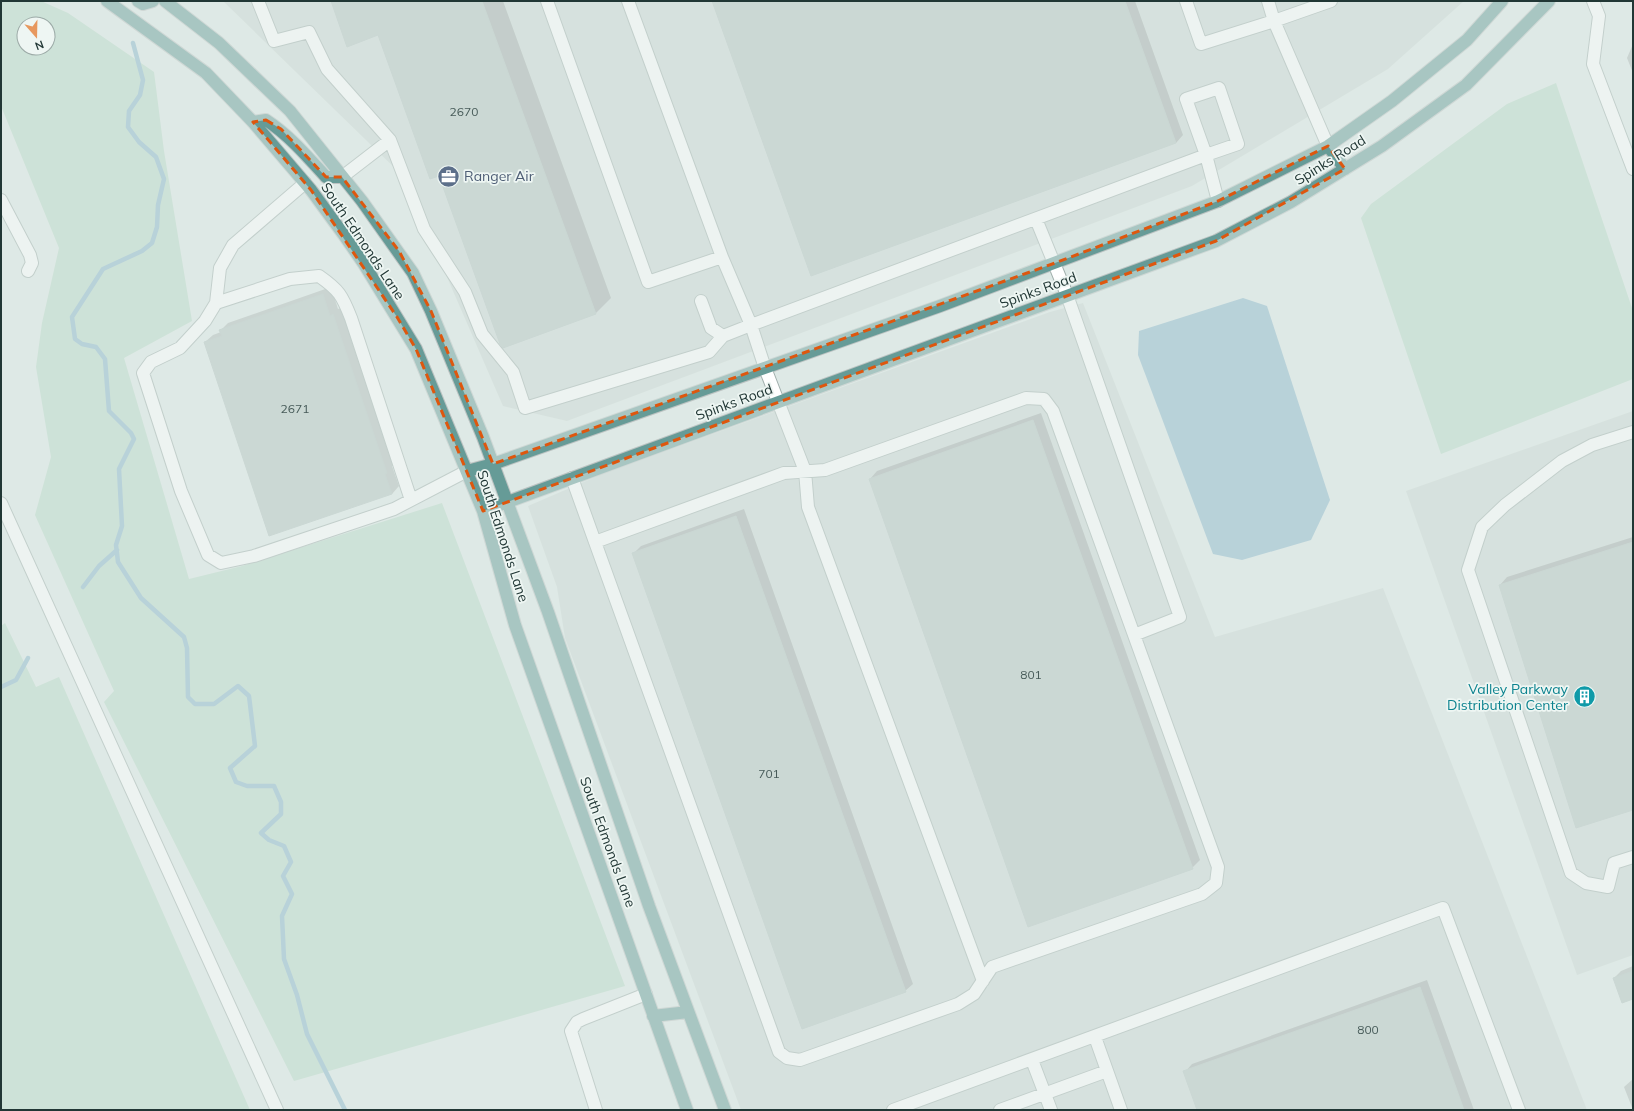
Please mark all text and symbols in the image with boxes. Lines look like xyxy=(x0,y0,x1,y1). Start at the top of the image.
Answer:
north arrow xyxy=(16,16,56,56)
text: N xyxy=(33,37,46,53)
house number: 2670 xyxy=(450,104,478,119)
street label: Spinks Road xyxy=(1291,131,1369,189)
office icon: Ranger Air xyxy=(435,163,461,189)
place label: Ranger Air xyxy=(464,167,535,185)
street label: South Edmonds Lane xyxy=(317,179,409,303)
street label: Spinks Road xyxy=(997,268,1079,312)
street label: Spinks Road xyxy=(693,380,775,424)
house number: 2671 xyxy=(281,401,309,416)
street label: South Edmonds Lane xyxy=(473,468,533,604)
house number: 801 xyxy=(1020,667,1042,682)
place label: Valley Parkway Distribution Center xyxy=(1447,680,1569,714)
building icon: Valley Parkway Distribution Center xyxy=(1571,684,1597,710)
house number: 701 xyxy=(758,766,780,781)
street label: South Edmonds Lane xyxy=(576,774,640,910)
house number: 800 xyxy=(1357,1022,1379,1037)

